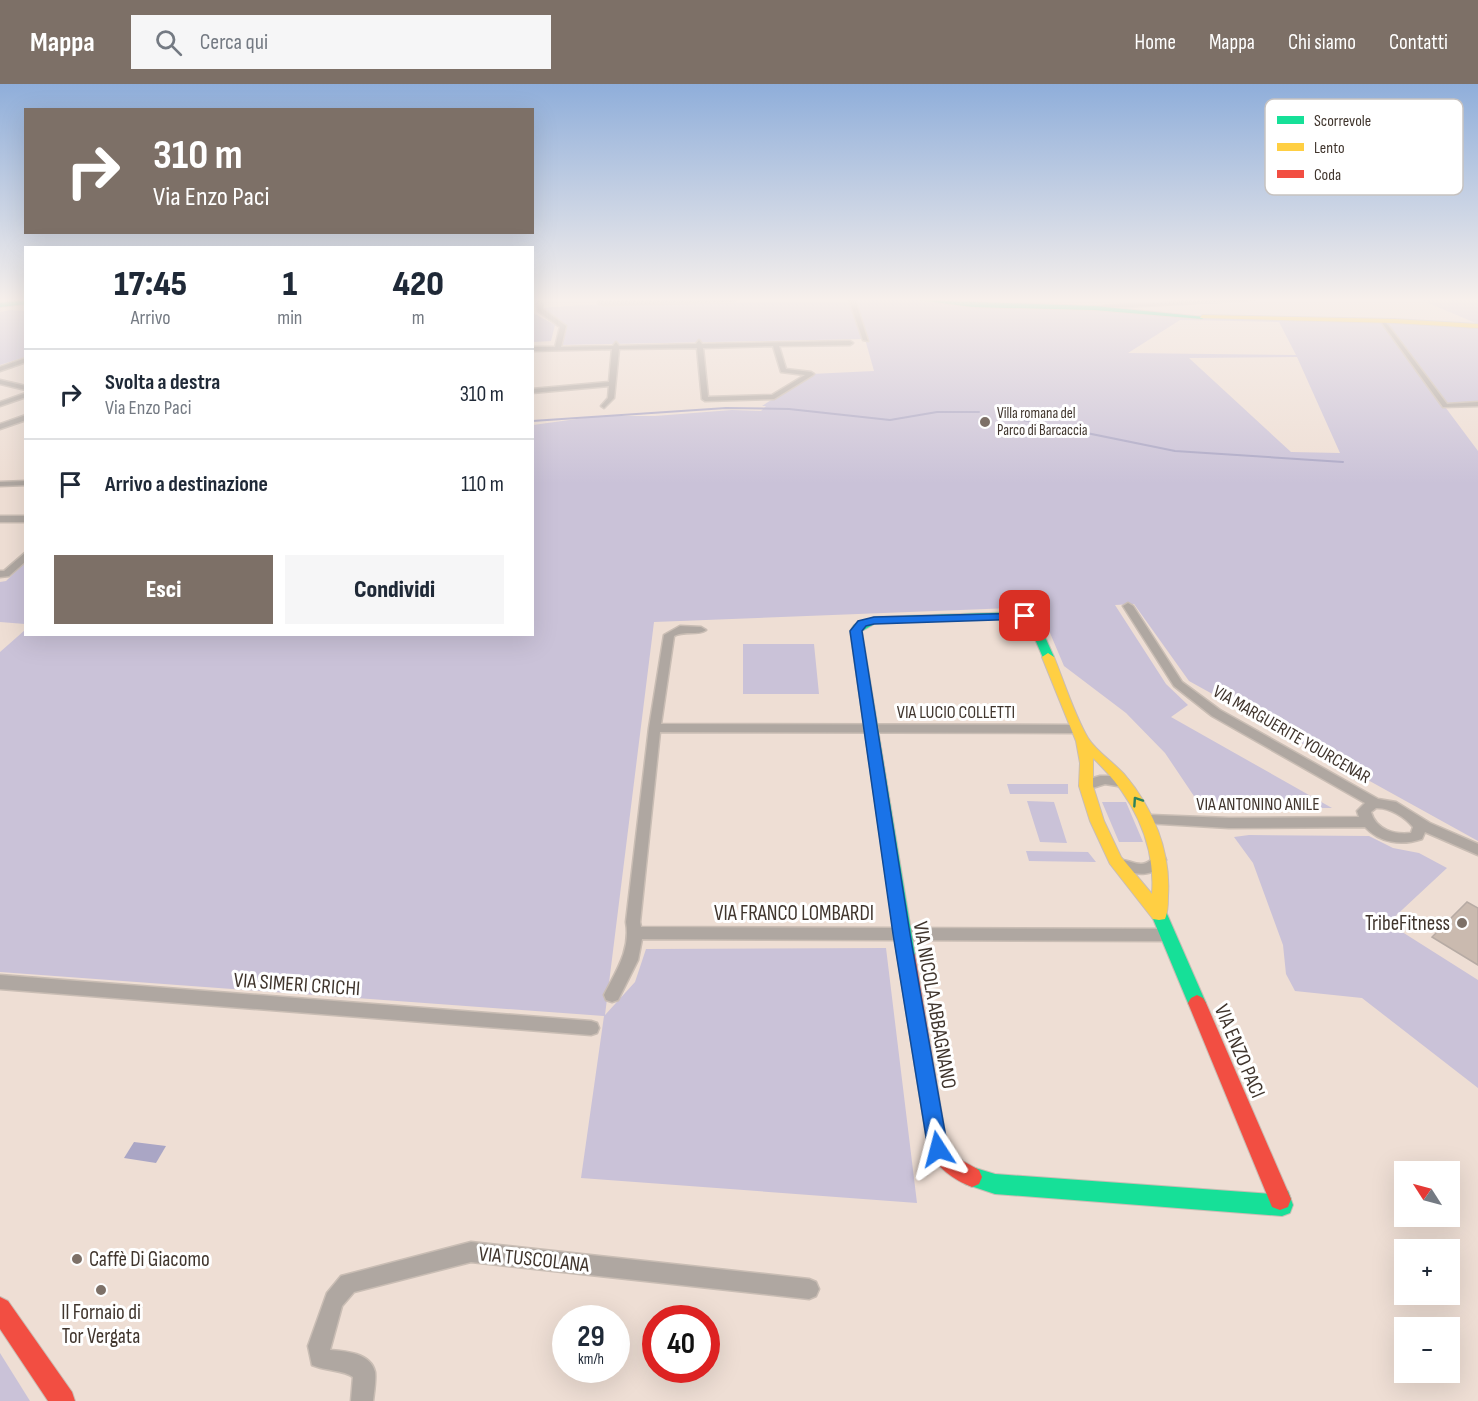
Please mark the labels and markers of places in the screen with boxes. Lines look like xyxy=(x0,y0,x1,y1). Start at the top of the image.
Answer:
place label: Villa romana del Parco di Barcaccia xyxy=(997,404,1088,440)
marker: Villa romana del Parco di Barcaccia xyxy=(978,415,992,429)
pin xyxy=(999,590,1050,641)
place label: TribeFitness xyxy=(1365,911,1450,936)
marker: TribeFitness xyxy=(1455,916,1469,930)
place label: Caffè Di Giacomo xyxy=(89,1247,210,1272)
marker: Caffè Di Giacomo xyxy=(70,1252,84,1266)
marker: Il Fornaio di Tor Vergata xyxy=(94,1283,108,1297)
place label: Il Fornaio di Tor Vergata xyxy=(61,1300,141,1349)

